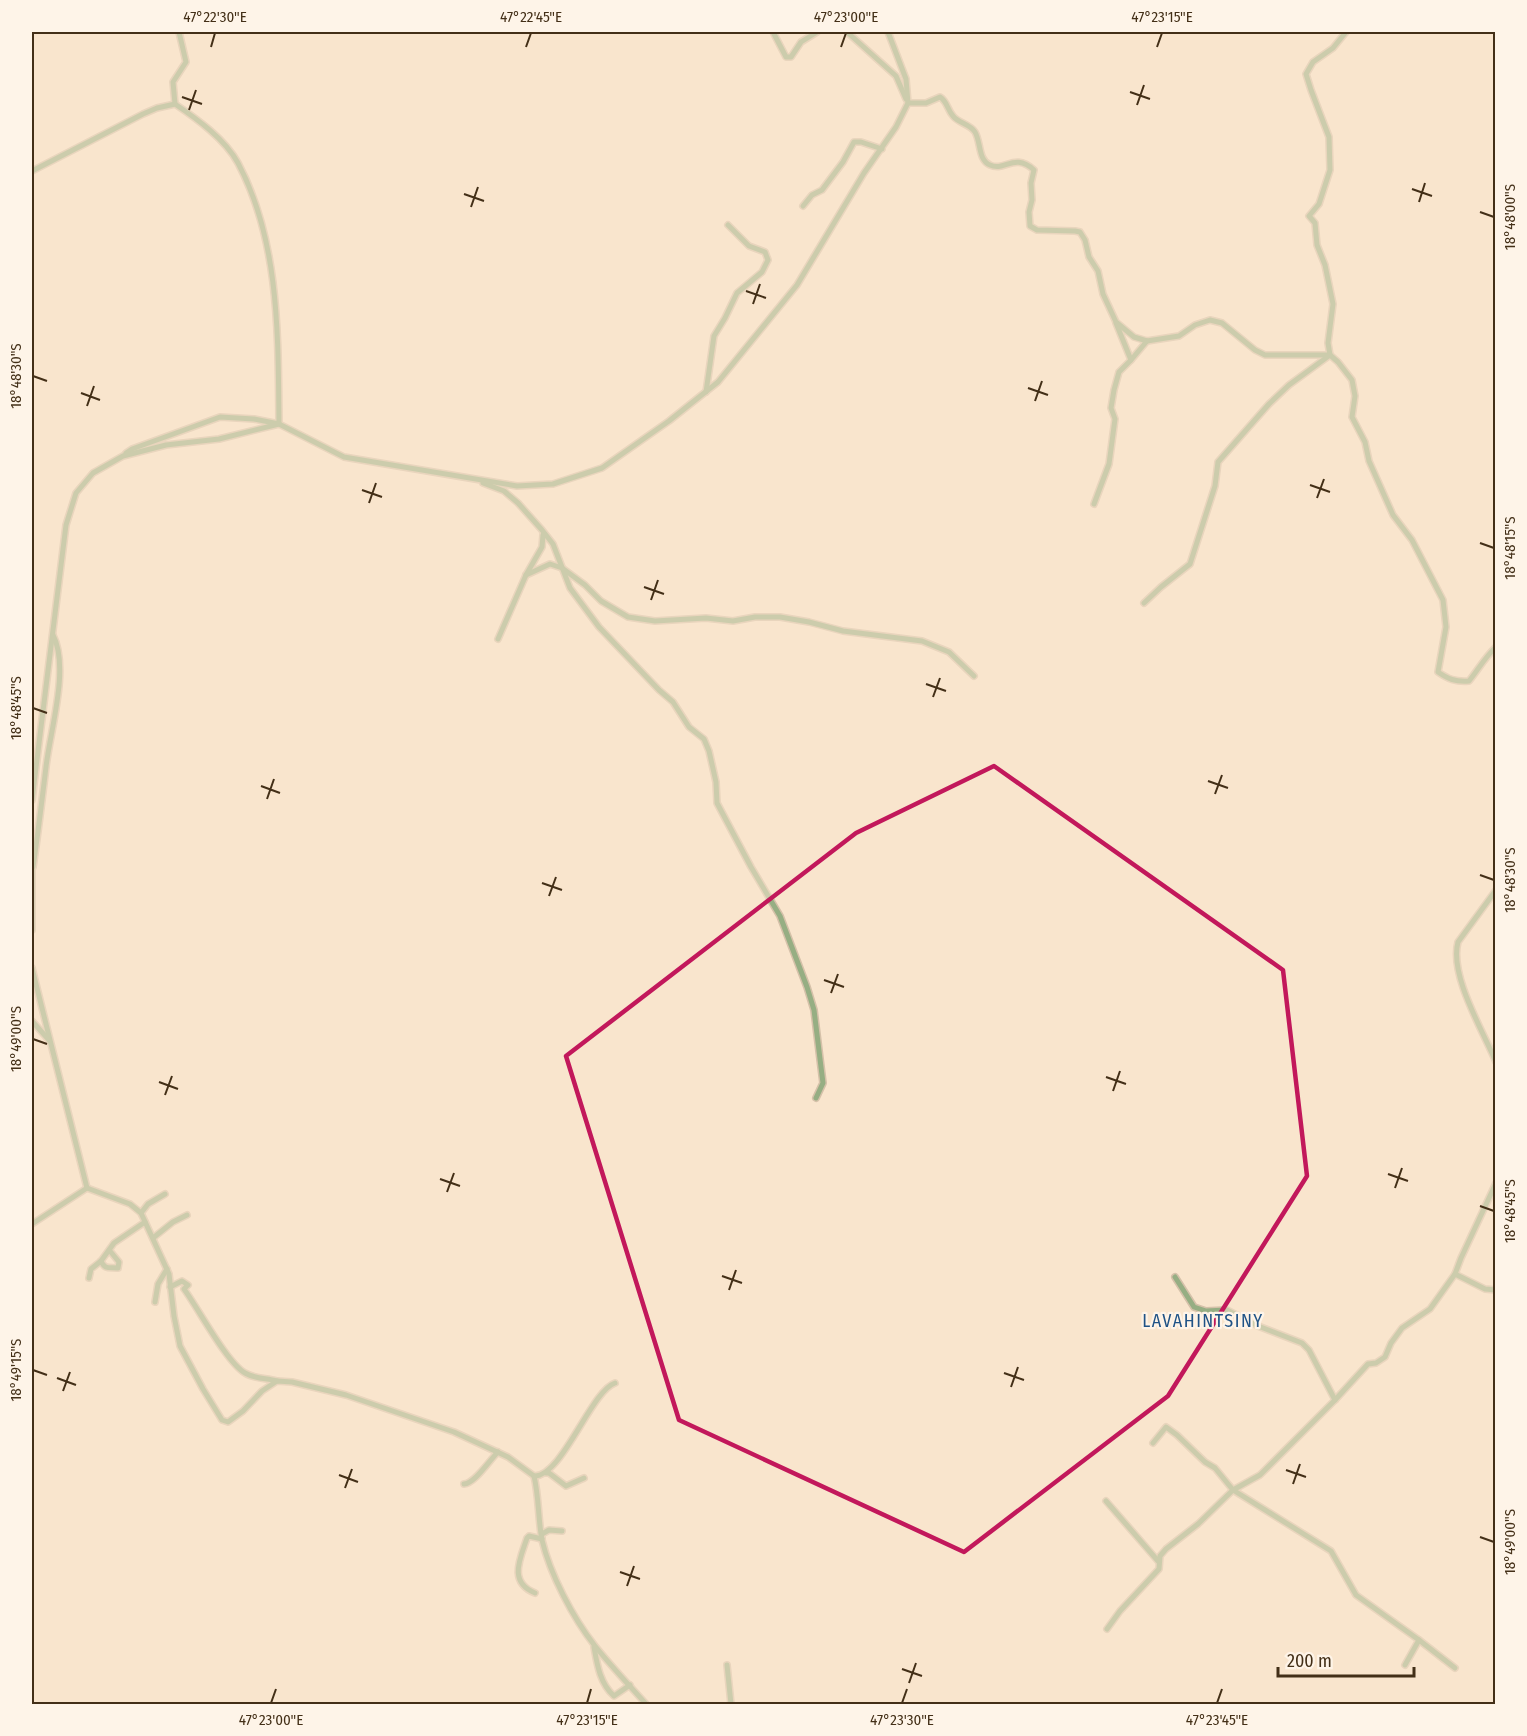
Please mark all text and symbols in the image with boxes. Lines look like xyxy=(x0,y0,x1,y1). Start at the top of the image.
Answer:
text: 47°22'30"E xyxy=(183,8,247,26)
text: 47°22'45"E xyxy=(500,8,562,26)
text: 47°23'00"E xyxy=(814,8,878,26)
text: 47°23'15"E xyxy=(1131,8,1193,26)
text: 18°48'00"S xyxy=(1501,184,1519,250)
text: 18°48'30"S xyxy=(7,343,25,409)
text: 18°48'15"S xyxy=(1501,516,1519,580)
text: 18°48'45"S xyxy=(7,676,25,740)
text: 18°48'30"S xyxy=(1501,847,1519,913)
text: 18°49'00"S xyxy=(7,1006,25,1072)
text: 18°48'45"S xyxy=(1501,1179,1519,1243)
district label: LAVAHINTSINY xyxy=(1142,1310,1264,1332)
text: 18°49'15"S xyxy=(7,1338,25,1402)
text: 18°49'00"S xyxy=(1501,1509,1519,1575)
scale bar xyxy=(1278,1640,1414,1678)
text: 200 m xyxy=(1287,1650,1332,1672)
text: 47°23'00"E xyxy=(239,1711,303,1729)
text: 47°23'15"E xyxy=(556,1711,618,1729)
text: 47°23'30"E xyxy=(870,1711,934,1729)
text: 47°23'45"E xyxy=(1186,1711,1248,1729)

